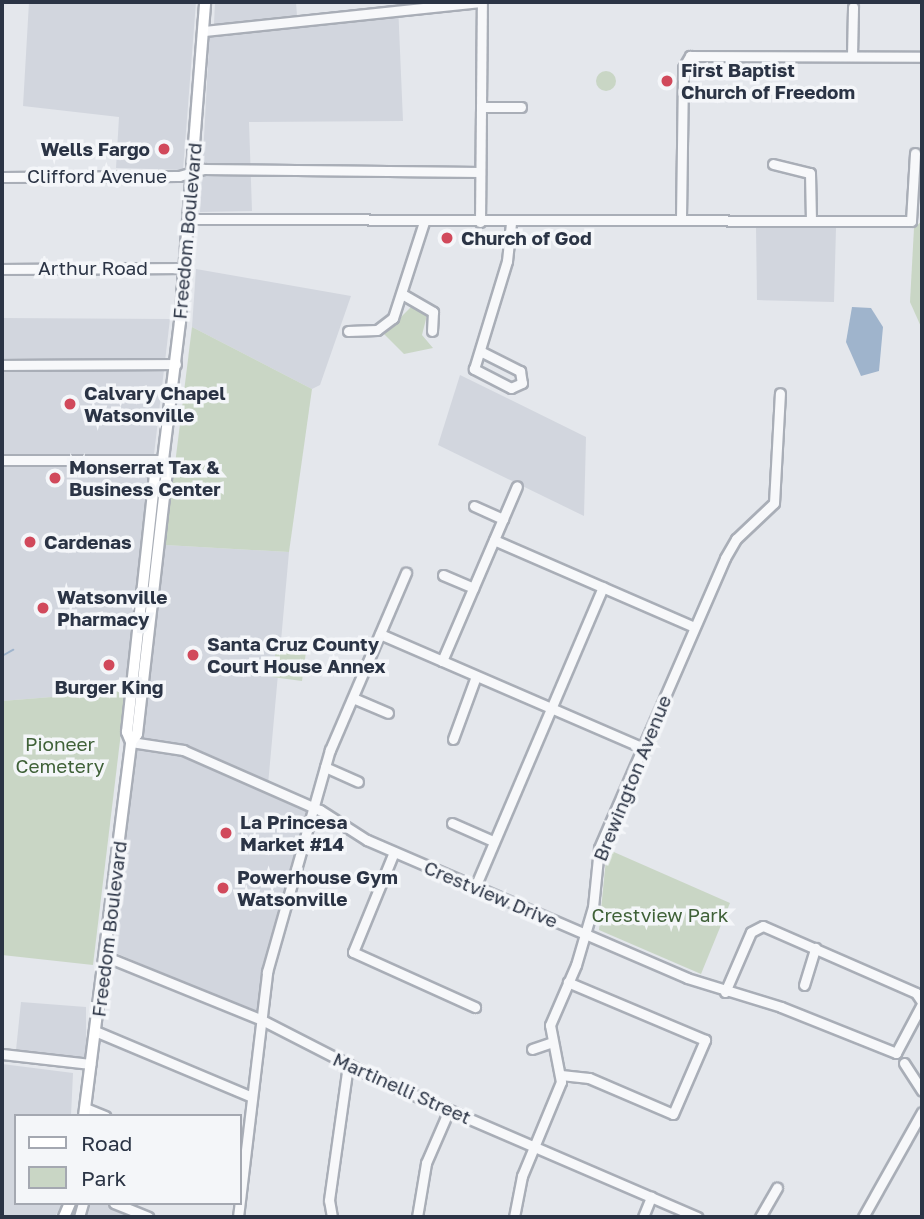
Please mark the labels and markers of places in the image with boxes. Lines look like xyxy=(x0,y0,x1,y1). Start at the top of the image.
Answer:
place label: First Baptist Church of Freedom xyxy=(681,59,855,103)
marker: First Baptist Church of Freedom xyxy=(659,73,675,89)
place label: Wells Fargo xyxy=(40,138,150,160)
marker: Wells Fargo xyxy=(156,141,172,157)
place label: Church of God xyxy=(461,227,592,249)
marker: Church of God xyxy=(439,230,455,246)
place label: Calvary Chapel Watsonville xyxy=(84,382,226,426)
marker: Calvary Chapel Watsonville xyxy=(62,396,78,412)
place label: Monserrat Tax & Business Center xyxy=(69,456,221,500)
marker: Monserrat Tax & Business Center xyxy=(47,470,63,486)
place label: Cardenas xyxy=(44,531,132,553)
marker: Cardenas xyxy=(22,534,38,550)
place label: Watsonville Pharmacy xyxy=(57,586,167,630)
marker: Watsonville Pharmacy xyxy=(35,600,51,616)
place label: Santa Cruz County Court House Annex xyxy=(207,633,385,677)
marker: Santa Cruz County Court House Annex xyxy=(185,647,201,663)
marker: Burger King xyxy=(101,657,117,673)
place label: Burger King xyxy=(54,676,164,698)
place label: La Princesa Market #14 xyxy=(240,811,347,855)
marker: La Princesa Market #14 xyxy=(218,825,234,841)
place label: Powerhouse Gym Watsonville xyxy=(237,866,398,910)
marker: Powerhouse Gym Watsonville xyxy=(215,880,231,896)

